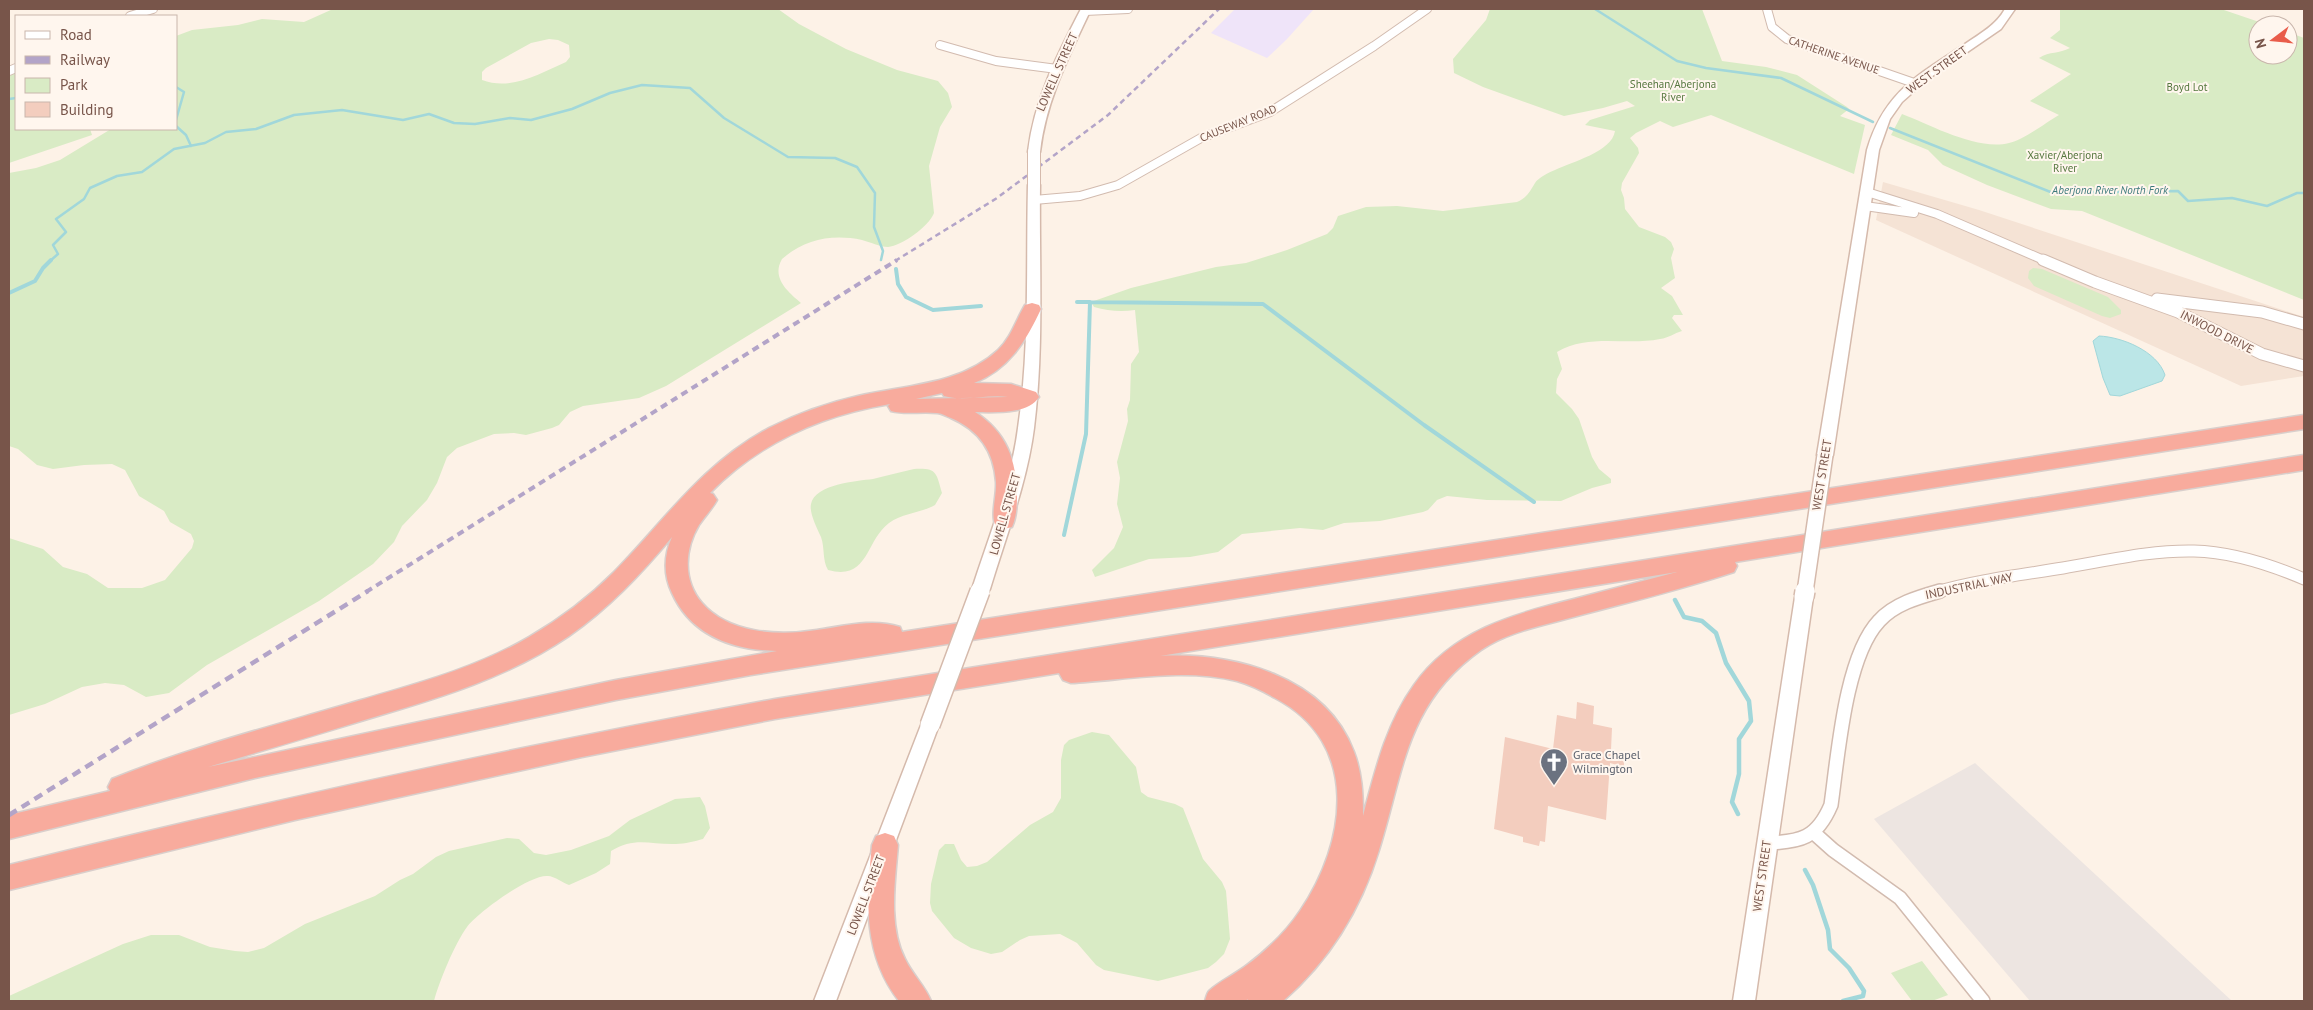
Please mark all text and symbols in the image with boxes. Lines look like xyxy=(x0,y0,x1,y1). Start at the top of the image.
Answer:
legend xyxy=(15,15,178,130)
north arrow xyxy=(2248,15,2298,65)
text: Road xyxy=(60,25,92,44)
street label: LOWELL STREET xyxy=(1032,30,1081,113)
street label: CATHERINE AVENUE xyxy=(1787,33,1881,77)
text: N xyxy=(2251,37,2270,50)
street label: WEST STREET xyxy=(1903,42,1970,97)
text: Railway xyxy=(60,50,110,69)
text: Park xyxy=(60,75,88,94)
park label: Sheehan/Aberjona River xyxy=(1630,77,1716,104)
park label: Boyd Lot xyxy=(2167,80,2208,94)
text: Building xyxy=(60,100,114,119)
street label: CAUSEWAY ROAD xyxy=(1198,101,1278,145)
park label: Xavier/Aberjona River xyxy=(2027,148,2103,175)
water label: Aberjona River North Fork xyxy=(2051,183,2169,197)
street label: INWOOD DRIVE xyxy=(2178,307,2256,357)
street label: WEST STREET xyxy=(1808,438,1835,512)
street label: LOWELL STREET xyxy=(986,471,1023,557)
street label: INDUSTRIAL WAY xyxy=(1924,569,2014,602)
church icon: Grace Chapel Wilmington xyxy=(1539,747,1569,786)
place label: Grace Chapel Wilmington xyxy=(1573,747,1641,776)
street label: WEST STREET xyxy=(1749,839,1774,913)
street label: LOWELL STREET xyxy=(843,852,888,937)

